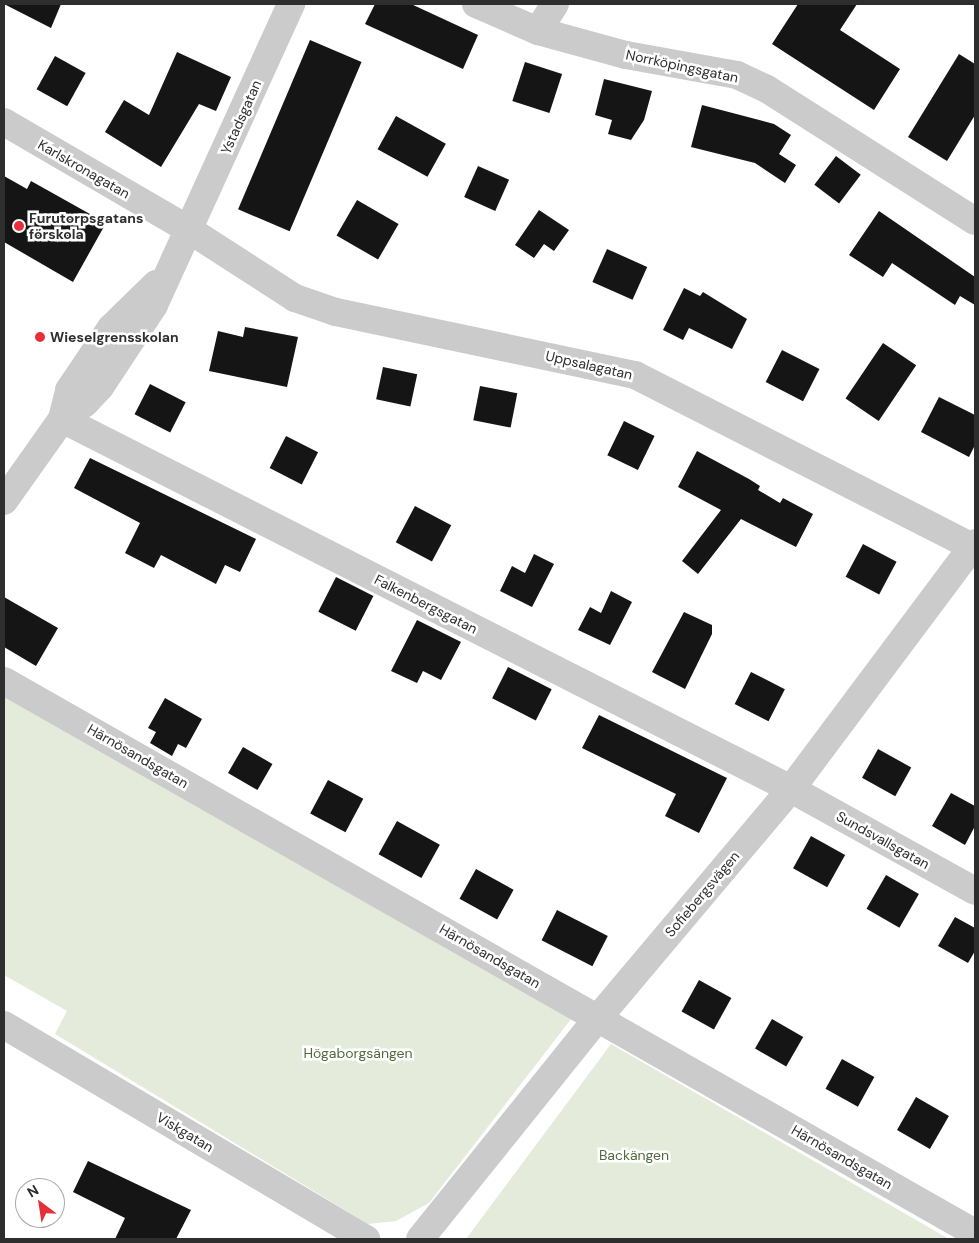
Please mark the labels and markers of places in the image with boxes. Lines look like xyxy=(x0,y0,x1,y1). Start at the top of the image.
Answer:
place label: Furutorpsgatans förskola xyxy=(29,210,143,242)
marker: Furutorpsgatans förskola xyxy=(13,220,25,232)
place label: Wieselgrensskolan xyxy=(50,329,179,345)
marker: Wieselgrensskolan xyxy=(34,331,46,343)

